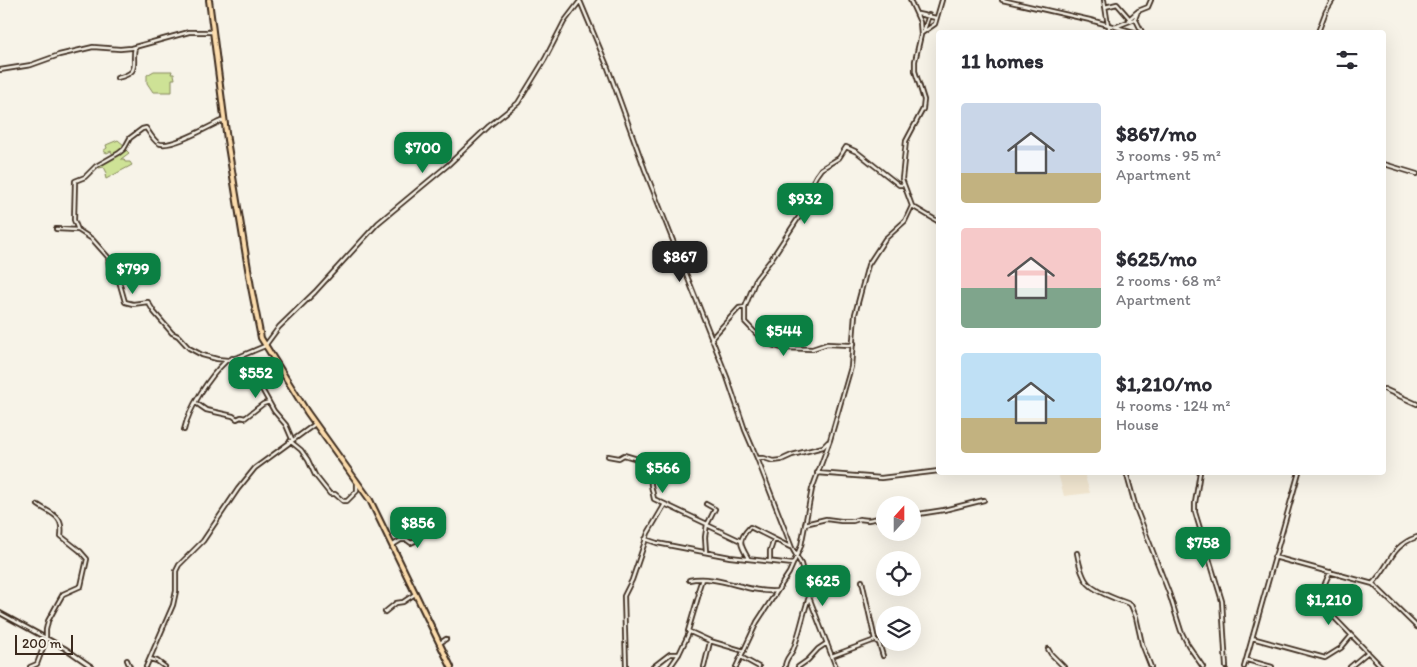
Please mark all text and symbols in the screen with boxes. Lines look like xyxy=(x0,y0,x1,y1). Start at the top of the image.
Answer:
icon: filters xyxy=(1333,46,1361,74)
text: 11 homes xyxy=(961,48,1044,73)
text: $867/mo xyxy=(1116,121,1197,146)
icon: home xyxy=(1001,123,1061,183)
pin: $700 xyxy=(393,132,453,174)
text: $700 xyxy=(405,138,441,157)
text: 3 rooms · 95 m² xyxy=(1116,146,1221,165)
text: Apartment xyxy=(1116,165,1191,184)
pin: $932 xyxy=(775,182,835,225)
text: $932 xyxy=(788,189,822,208)
pin: $867 xyxy=(650,240,710,283)
text: $625/mo xyxy=(1116,246,1197,271)
text: $867 xyxy=(663,247,697,266)
icon: home xyxy=(1001,248,1061,308)
pin: $799 xyxy=(103,252,163,295)
text: $799 xyxy=(117,259,149,278)
text: 2 rooms · 68 m² xyxy=(1116,271,1221,290)
text: Apartment xyxy=(1116,290,1191,309)
pin: $544 xyxy=(754,314,814,357)
text: $544 xyxy=(766,321,802,340)
pin: $552 xyxy=(226,356,286,399)
text: $552 xyxy=(239,363,273,382)
text: $1,210/mo xyxy=(1116,371,1212,396)
icon: home xyxy=(1001,373,1061,433)
text: 4 rooms · 124 m² xyxy=(1116,396,1231,415)
text: House xyxy=(1116,415,1159,434)
pin: $566 xyxy=(633,452,693,494)
text: $566 xyxy=(646,458,680,477)
north arrow xyxy=(876,496,921,541)
map controls xyxy=(876,496,921,651)
pin: $856 xyxy=(388,506,448,549)
text: $856 xyxy=(401,513,435,532)
pin: $758 xyxy=(1173,526,1233,569)
text: $758 xyxy=(1186,533,1220,552)
button: locate xyxy=(876,551,921,596)
pin: $625 xyxy=(793,564,853,607)
text: $625 xyxy=(806,571,840,590)
pin: $1,210 xyxy=(1288,584,1370,626)
text: $1,210 xyxy=(1306,590,1352,609)
button: layers xyxy=(876,606,921,651)
scale bar xyxy=(15,632,72,655)
text: 200 m xyxy=(22,635,62,652)

